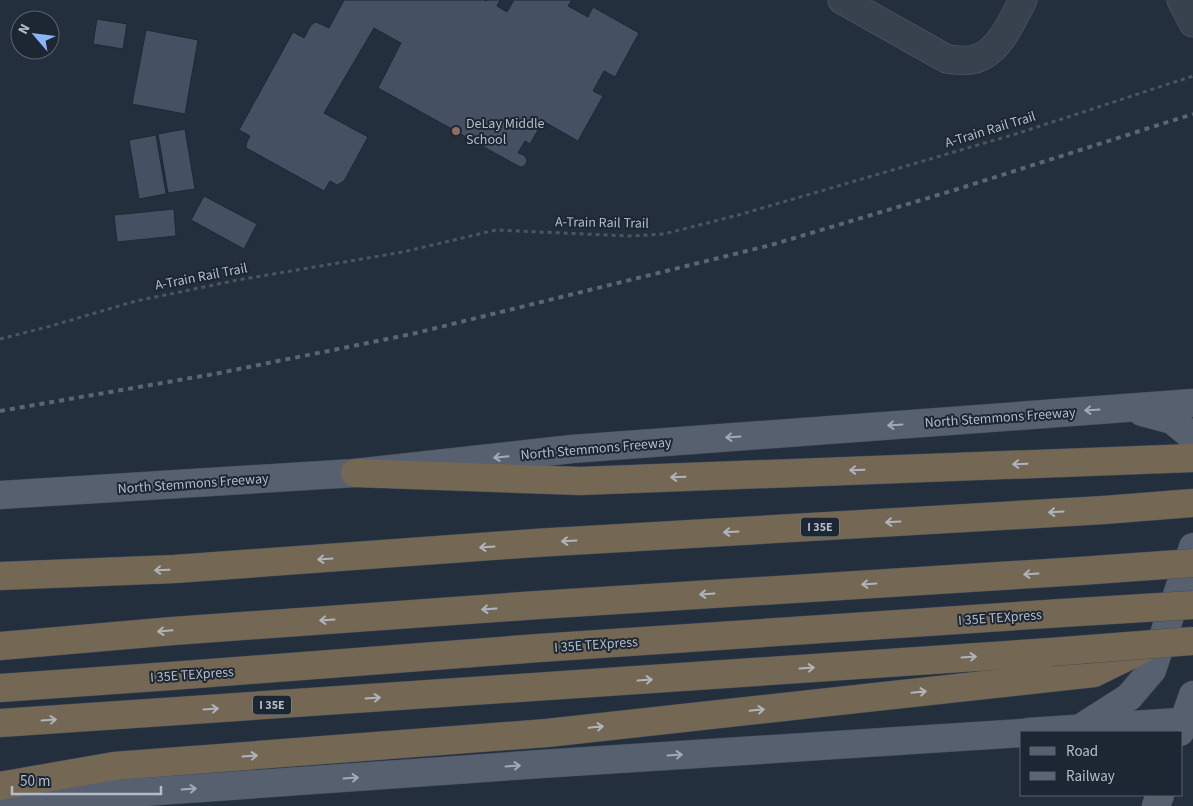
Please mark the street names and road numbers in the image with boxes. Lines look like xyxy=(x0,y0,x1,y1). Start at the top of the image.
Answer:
street label: A-Train Rail Trail xyxy=(942,107,1039,153)
street label: A-Train Rail Trail xyxy=(555,212,650,234)
street label: A-Train Rail Trail xyxy=(153,258,250,296)
street label: North Stemmons Freeway xyxy=(924,403,1077,433)
street label: North Stemmons Freeway xyxy=(520,432,673,466)
street label: North Stemmons Freeway xyxy=(117,469,270,499)
road number: I 35E xyxy=(801,518,839,536)
street label: I 35E TEXpress xyxy=(958,605,1043,631)
street label: I 35E TEXpress xyxy=(554,632,639,658)
street label: I 35E TEXpress xyxy=(150,662,235,688)
road number: I 35E xyxy=(253,696,291,714)

